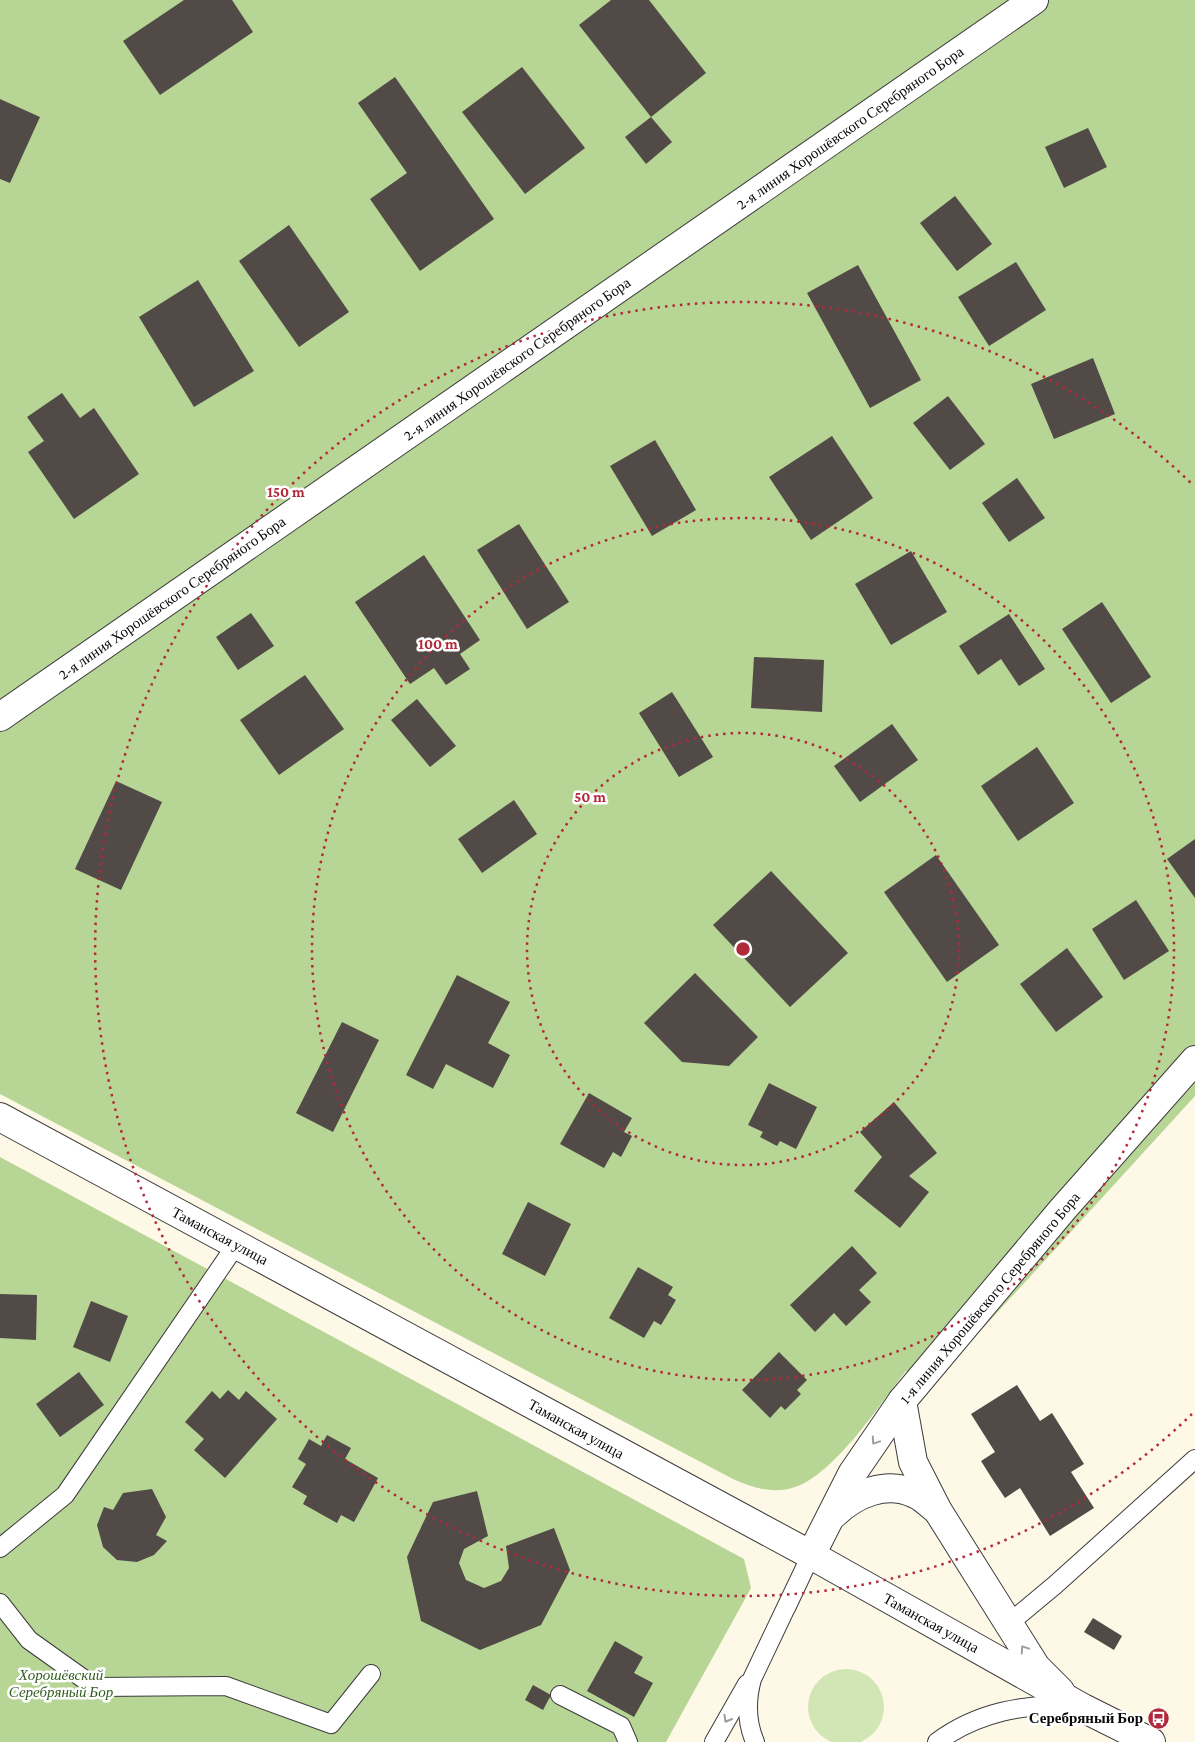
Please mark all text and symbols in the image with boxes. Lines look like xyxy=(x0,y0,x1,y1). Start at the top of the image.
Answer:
street label: 2-я линия Хорошёвского Серебряного Бора xyxy=(734,43,967,213)
street label: 2-я линия Хорошёвского Серебряного Бора xyxy=(401,274,634,444)
text: 150 m xyxy=(267,484,305,500)
street label: 2-я линия Хорошёвского Серебряного Бора xyxy=(56,513,289,683)
text: 100 m xyxy=(418,636,458,652)
text: 50 m xyxy=(574,789,606,805)
centre of rings xyxy=(734,940,752,958)
street label: 1-я линия Хорошёвского Серебряного Бора xyxy=(897,1189,1083,1407)
street label: Таманская улица xyxy=(169,1204,271,1268)
street label: Таманская улица xyxy=(525,1396,627,1462)
one-way arrow xyxy=(872,1435,881,1445)
street label: Таманская улица xyxy=(880,1590,982,1656)
one-way arrow xyxy=(1021,1646,1030,1655)
park label: Хорошёвский Серебряный Бор xyxy=(9,1667,114,1700)
bus stop icon: Серебряный Бор xyxy=(1147,1706,1171,1730)
place label: Серебряный Бор xyxy=(1029,1710,1143,1726)
one-way arrow xyxy=(723,1714,733,1723)

